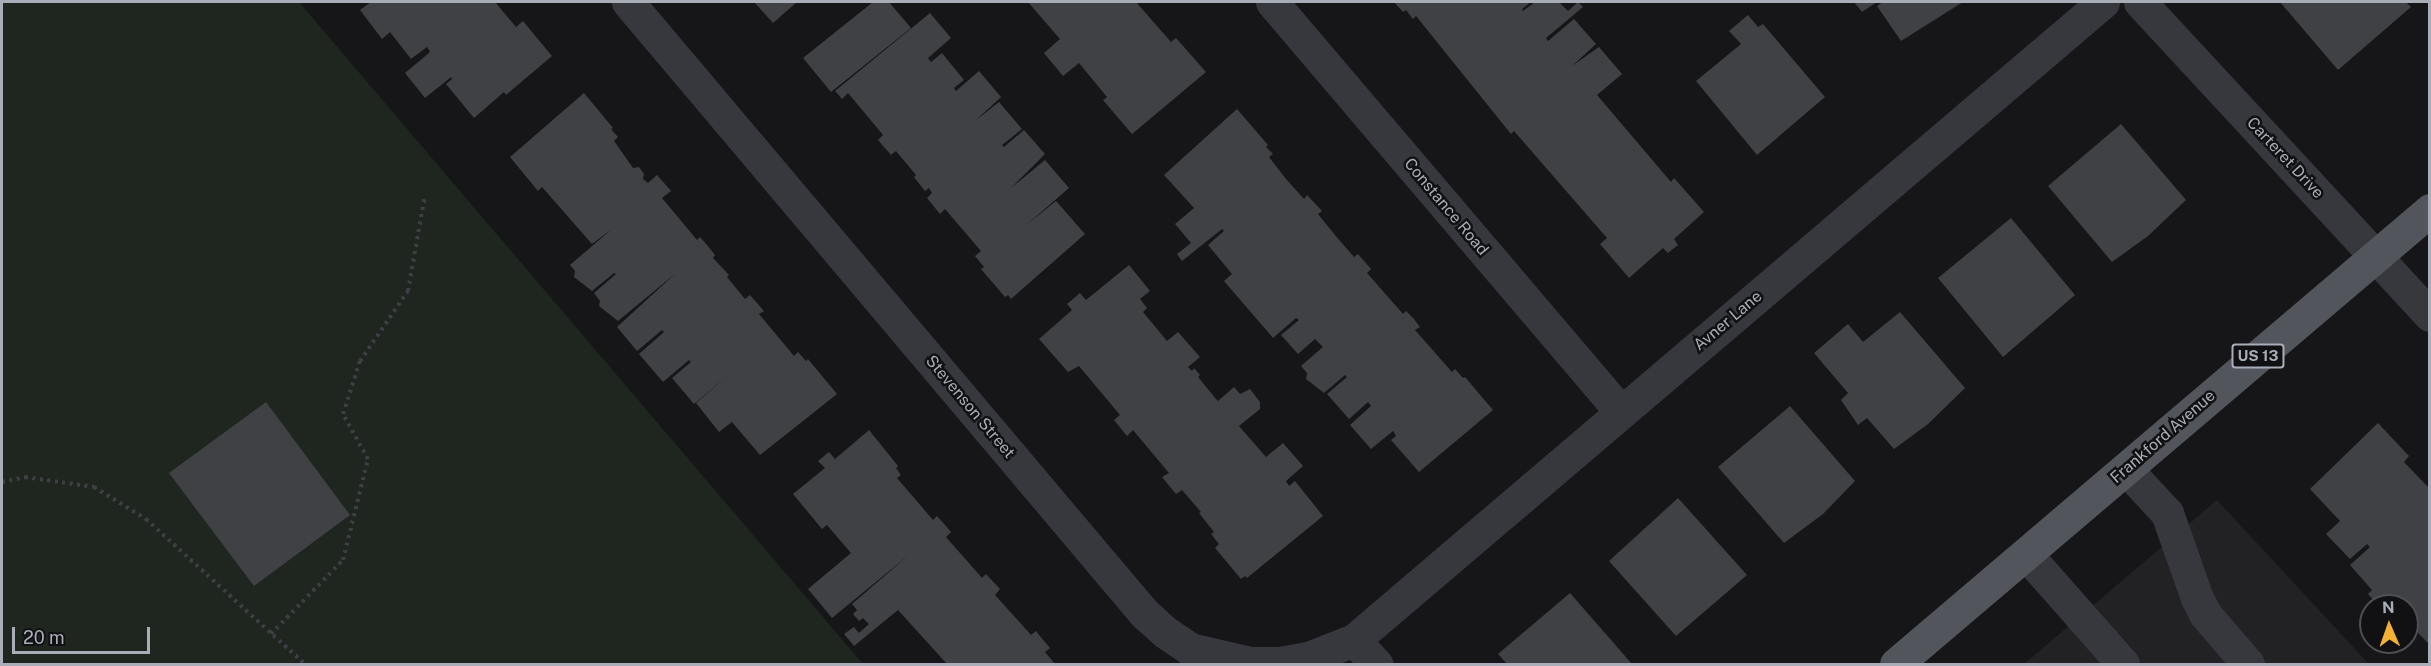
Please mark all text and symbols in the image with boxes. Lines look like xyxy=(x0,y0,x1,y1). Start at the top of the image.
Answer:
street label: Carteret Drive xyxy=(2242,113,2328,203)
street label: Constance Road xyxy=(1400,155,1492,259)
street label: Avner Lane xyxy=(1690,287,1766,355)
road number: US 13 xyxy=(2231,344,2285,368)
street label: Stevenson Street xyxy=(921,352,1019,462)
street label: Frankford Avenue xyxy=(2107,386,2219,488)
north arrow xyxy=(2359,594,2419,654)
text: N xyxy=(2382,598,2395,617)
scale bar xyxy=(15,615,153,653)
text: 20 m xyxy=(23,627,65,648)

